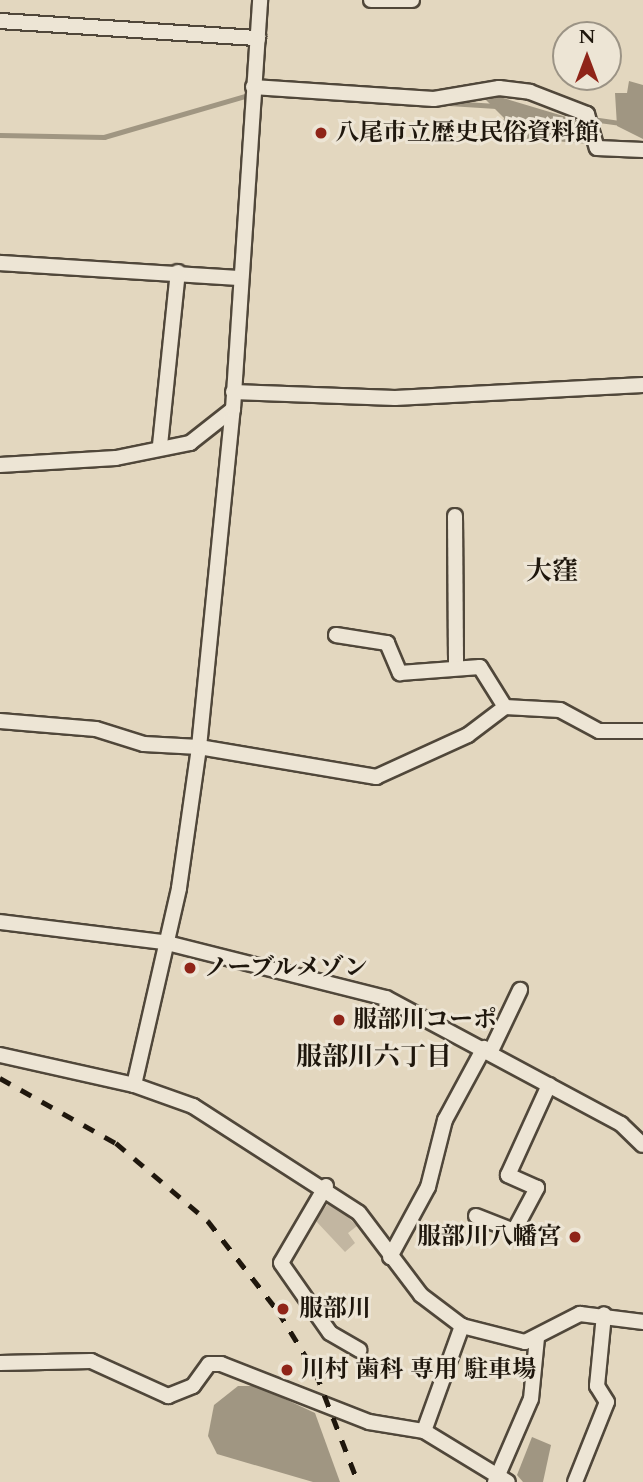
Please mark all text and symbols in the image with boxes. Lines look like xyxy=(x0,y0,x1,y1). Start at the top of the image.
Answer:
north arrow xyxy=(552,21,622,91)
text: N xyxy=(579,24,595,50)
place label: 八尾市立歴史民俗資料館 xyxy=(335,119,599,147)
marker: 八尾市立歴史民俗資料館 xyxy=(313,125,329,141)
district label: 大窪 xyxy=(526,555,578,587)
place label: ノーブルメゾン xyxy=(204,954,371,982)
marker: ノーブルメゾン xyxy=(182,960,198,976)
place label: 服部川コーポ xyxy=(353,1006,497,1034)
marker: 服部川コーポ xyxy=(331,1012,347,1028)
district label: 服部川六丁目 xyxy=(296,1041,452,1073)
place label: 服部川八幡宮 xyxy=(417,1223,561,1251)
marker: 服部川八幡宮 xyxy=(567,1229,583,1245)
place label: 服部川 xyxy=(299,1295,371,1323)
marker: 服部川 xyxy=(273,1299,293,1319)
place label: 川村 歯科 専用 駐車場 xyxy=(301,1356,536,1384)
marker: 川村 歯科 専用 駐車場 xyxy=(279,1362,295,1378)

